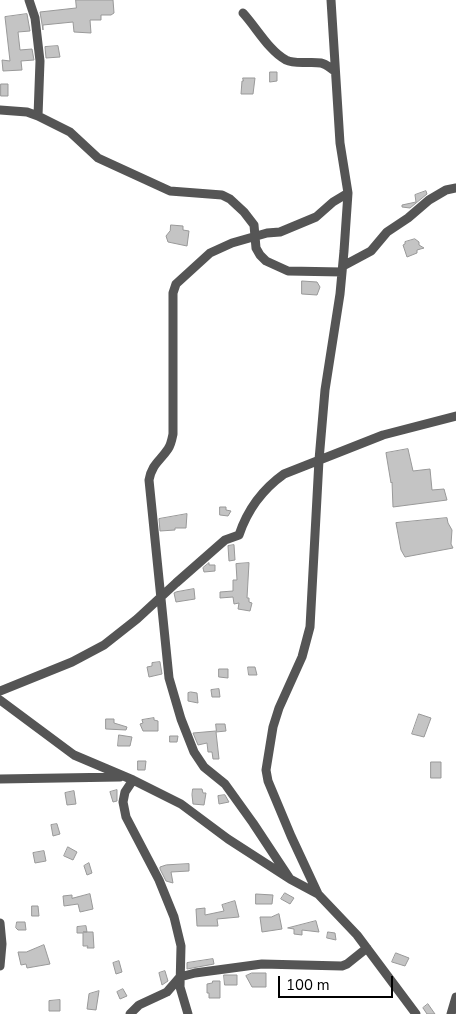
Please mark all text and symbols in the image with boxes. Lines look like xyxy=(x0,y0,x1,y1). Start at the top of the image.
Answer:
scale bar xyxy=(281,966,396,998)
text: 100 m xyxy=(286,975,330,995)

